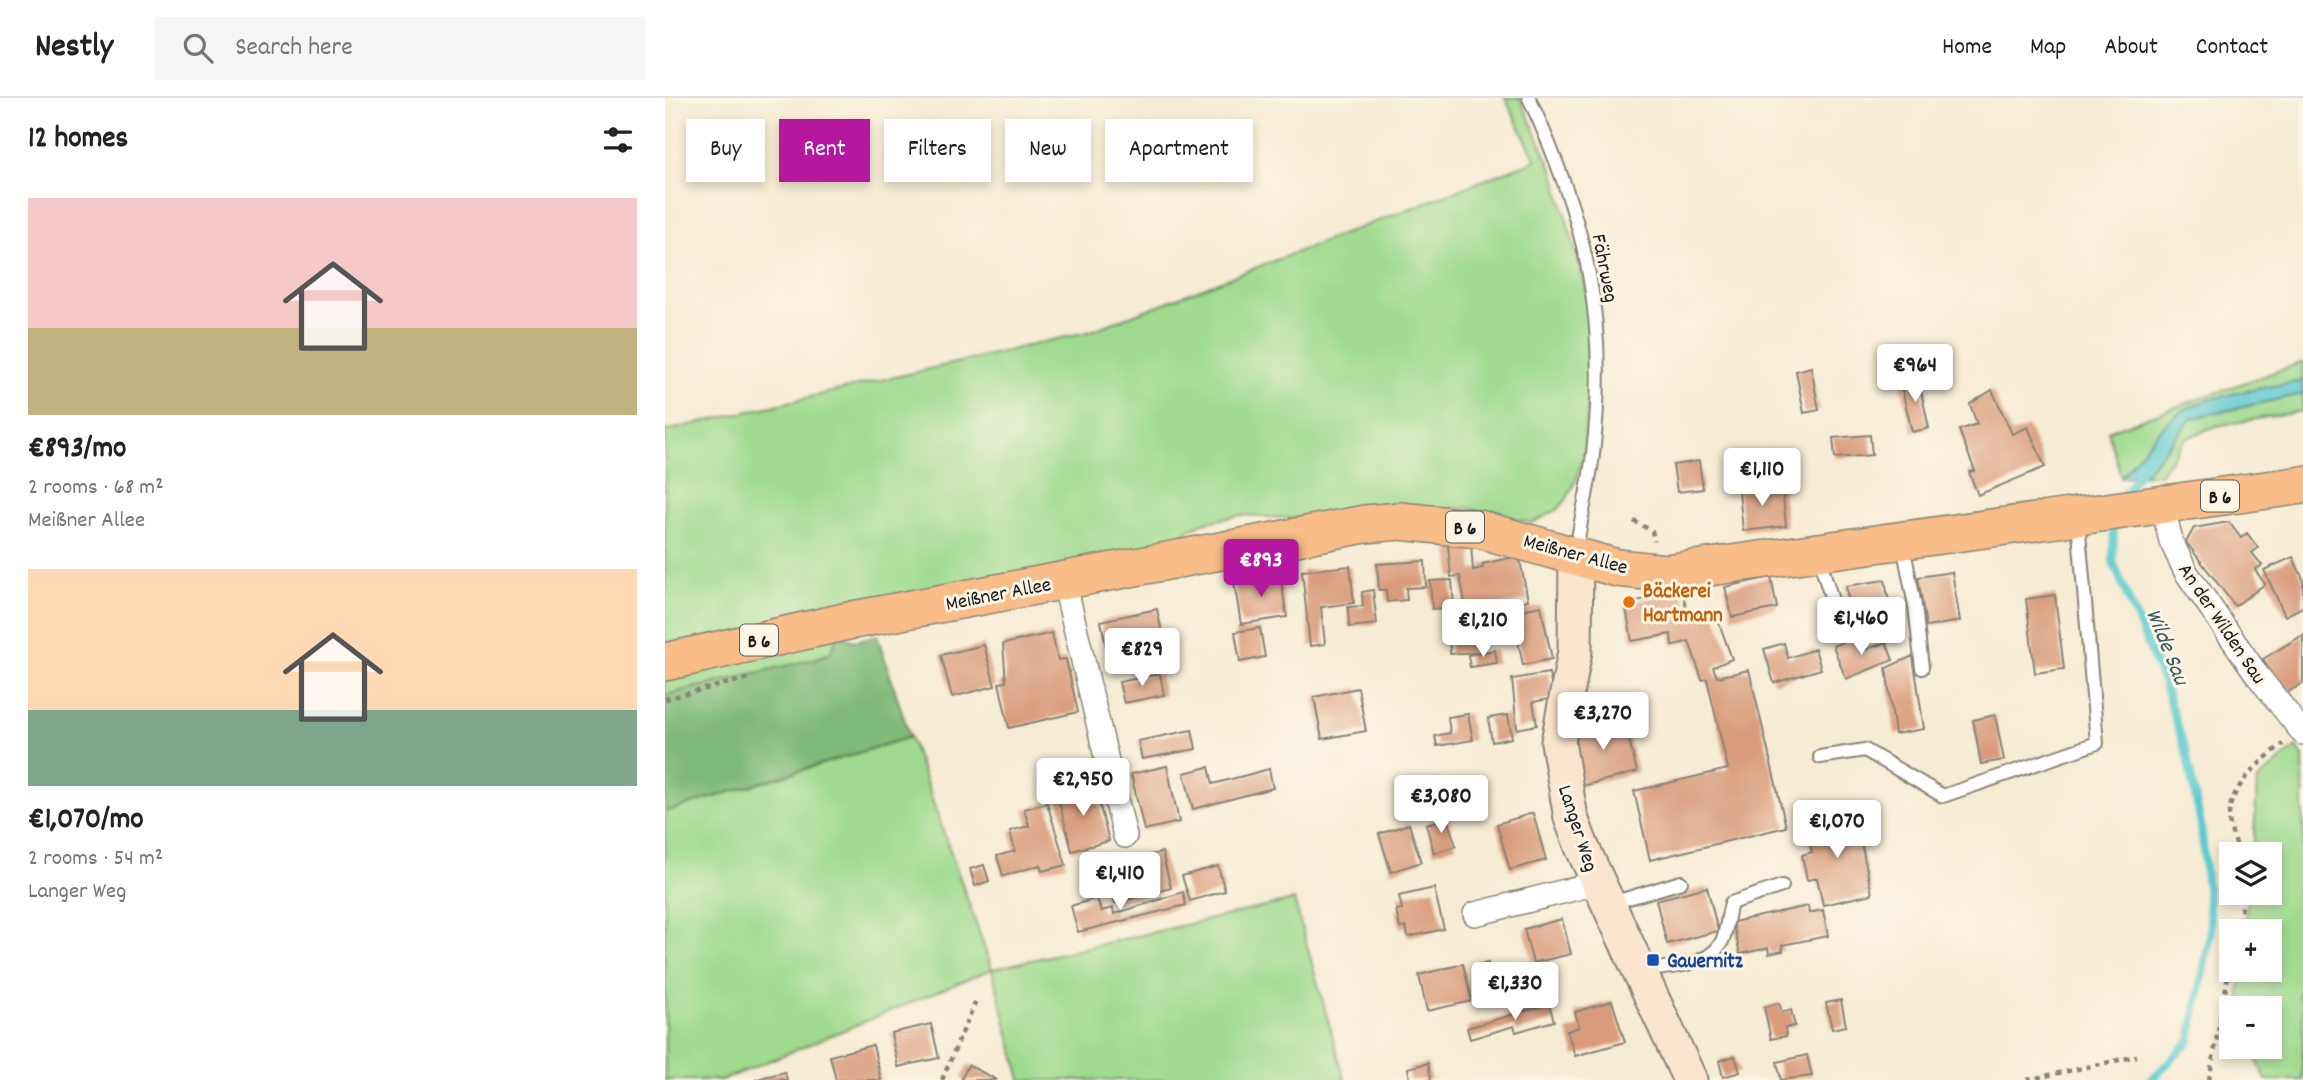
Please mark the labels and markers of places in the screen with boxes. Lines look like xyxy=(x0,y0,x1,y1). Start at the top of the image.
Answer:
pin: €964 xyxy=(1874,344,1956,404)
pin: €1,110 xyxy=(1705,448,1819,508)
pin: €893 xyxy=(1220,540,1302,599)
place label: Bäckerei Hartmann xyxy=(1643,578,1723,632)
marker: Bäckerei Hartmann xyxy=(1621,594,1637,610)
pin: €1,460 xyxy=(1804,598,1918,657)
pin: €1,210 xyxy=(1426,600,1540,659)
pin: €829 xyxy=(1101,628,1183,688)
pin: €3,270 xyxy=(1546,692,1660,752)
pin: €2,950 xyxy=(1026,758,1140,818)
pin: €3,080 xyxy=(1384,776,1498,835)
pin: €1,070 xyxy=(1780,800,1894,860)
pin: €1,410 xyxy=(1063,852,1177,912)
place label: Gauernitz xyxy=(1667,948,1744,978)
marker: Gauernitz xyxy=(1645,952,1661,968)
pin: €1,330 xyxy=(1458,962,1572,1022)

